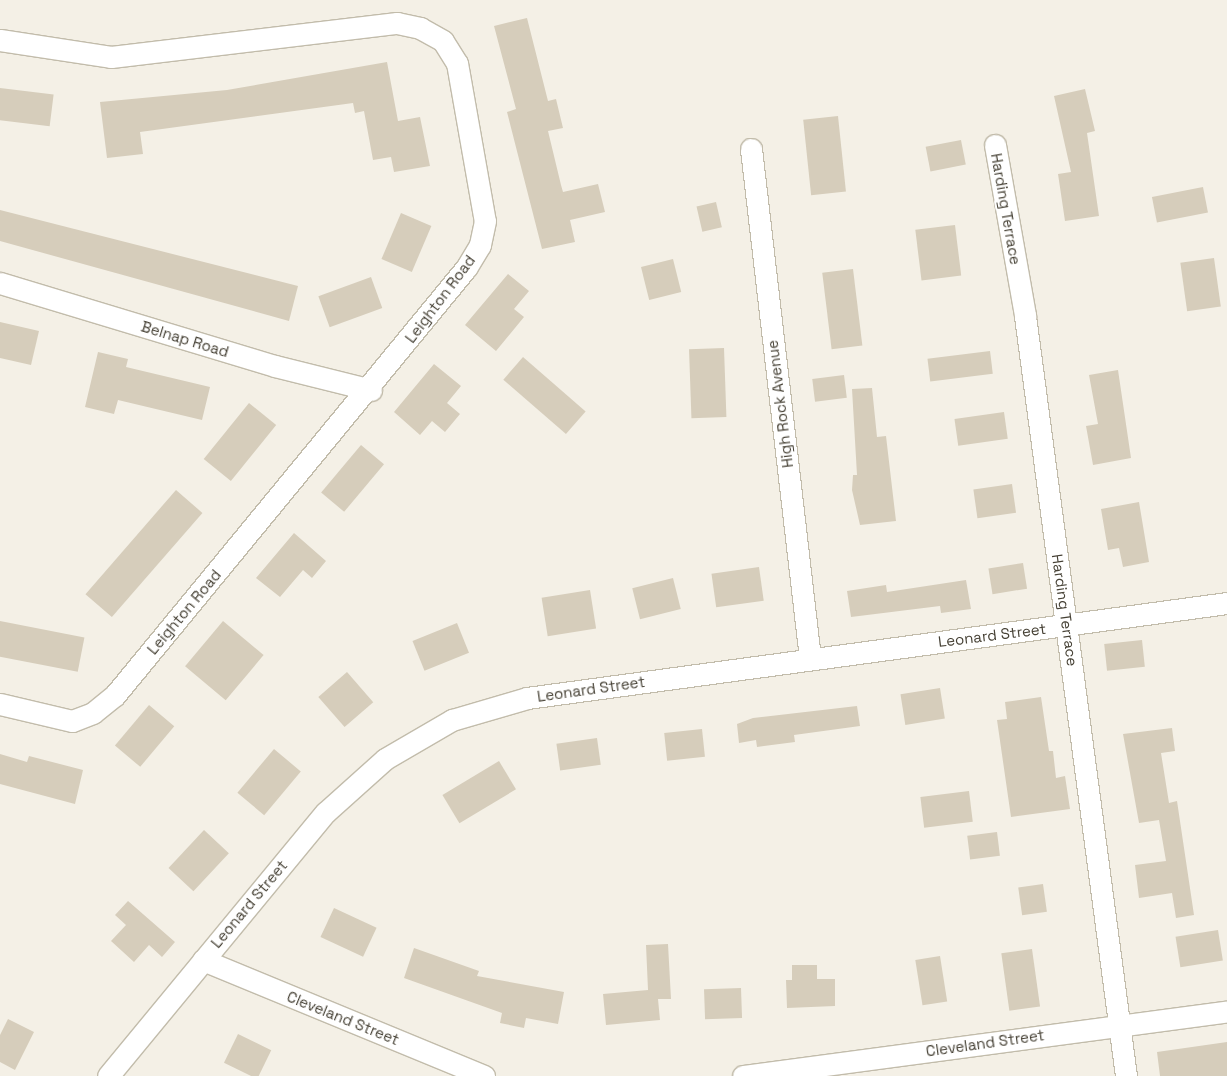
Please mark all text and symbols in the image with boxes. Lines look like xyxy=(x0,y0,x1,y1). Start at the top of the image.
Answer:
street label: Harding Terrace xyxy=(987,152,1025,266)
street label: Leighton Road xyxy=(401,252,479,346)
street label: Belnap Road xyxy=(139,317,231,361)
street label: High Rock Avenue xyxy=(763,339,797,469)
street label: Harding Terrace xyxy=(1048,553,1082,667)
street label: Leighton Road xyxy=(143,566,225,658)
street label: Leonard Street xyxy=(937,619,1047,651)
street label: Leonard Street xyxy=(536,673,646,705)
street label: Leonard Street xyxy=(207,857,291,951)
street label: Cleveland Street xyxy=(284,987,402,1049)
street label: Cleveland Street xyxy=(925,1026,1045,1060)

